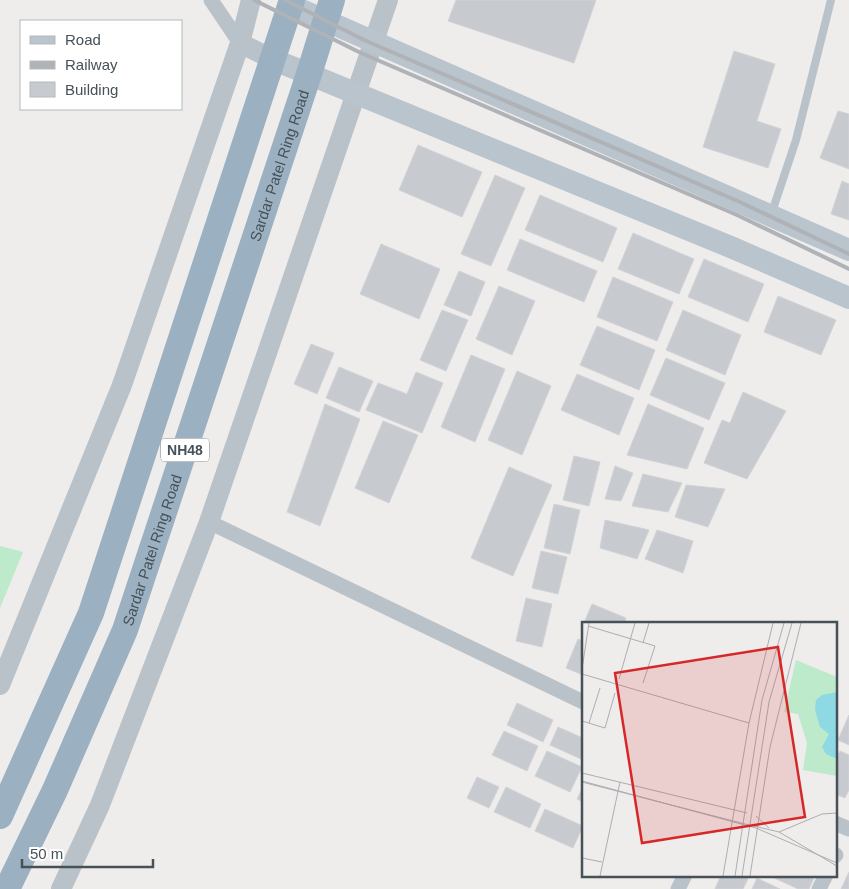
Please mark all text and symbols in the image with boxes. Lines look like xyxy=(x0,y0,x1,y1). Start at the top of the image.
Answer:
legend xyxy=(20,20,182,110)
text: Road xyxy=(65,31,101,48)
text: Railway xyxy=(65,56,118,73)
text: Building xyxy=(65,81,118,98)
street label: Sardar Patel Ring Road xyxy=(246,88,312,243)
road number: NH48 xyxy=(161,438,209,462)
street label: Sardar Patel Ring Road xyxy=(119,472,184,628)
inset map xyxy=(582,622,836,876)
scale bar xyxy=(22,836,154,868)
text: 50 m xyxy=(30,845,63,862)

